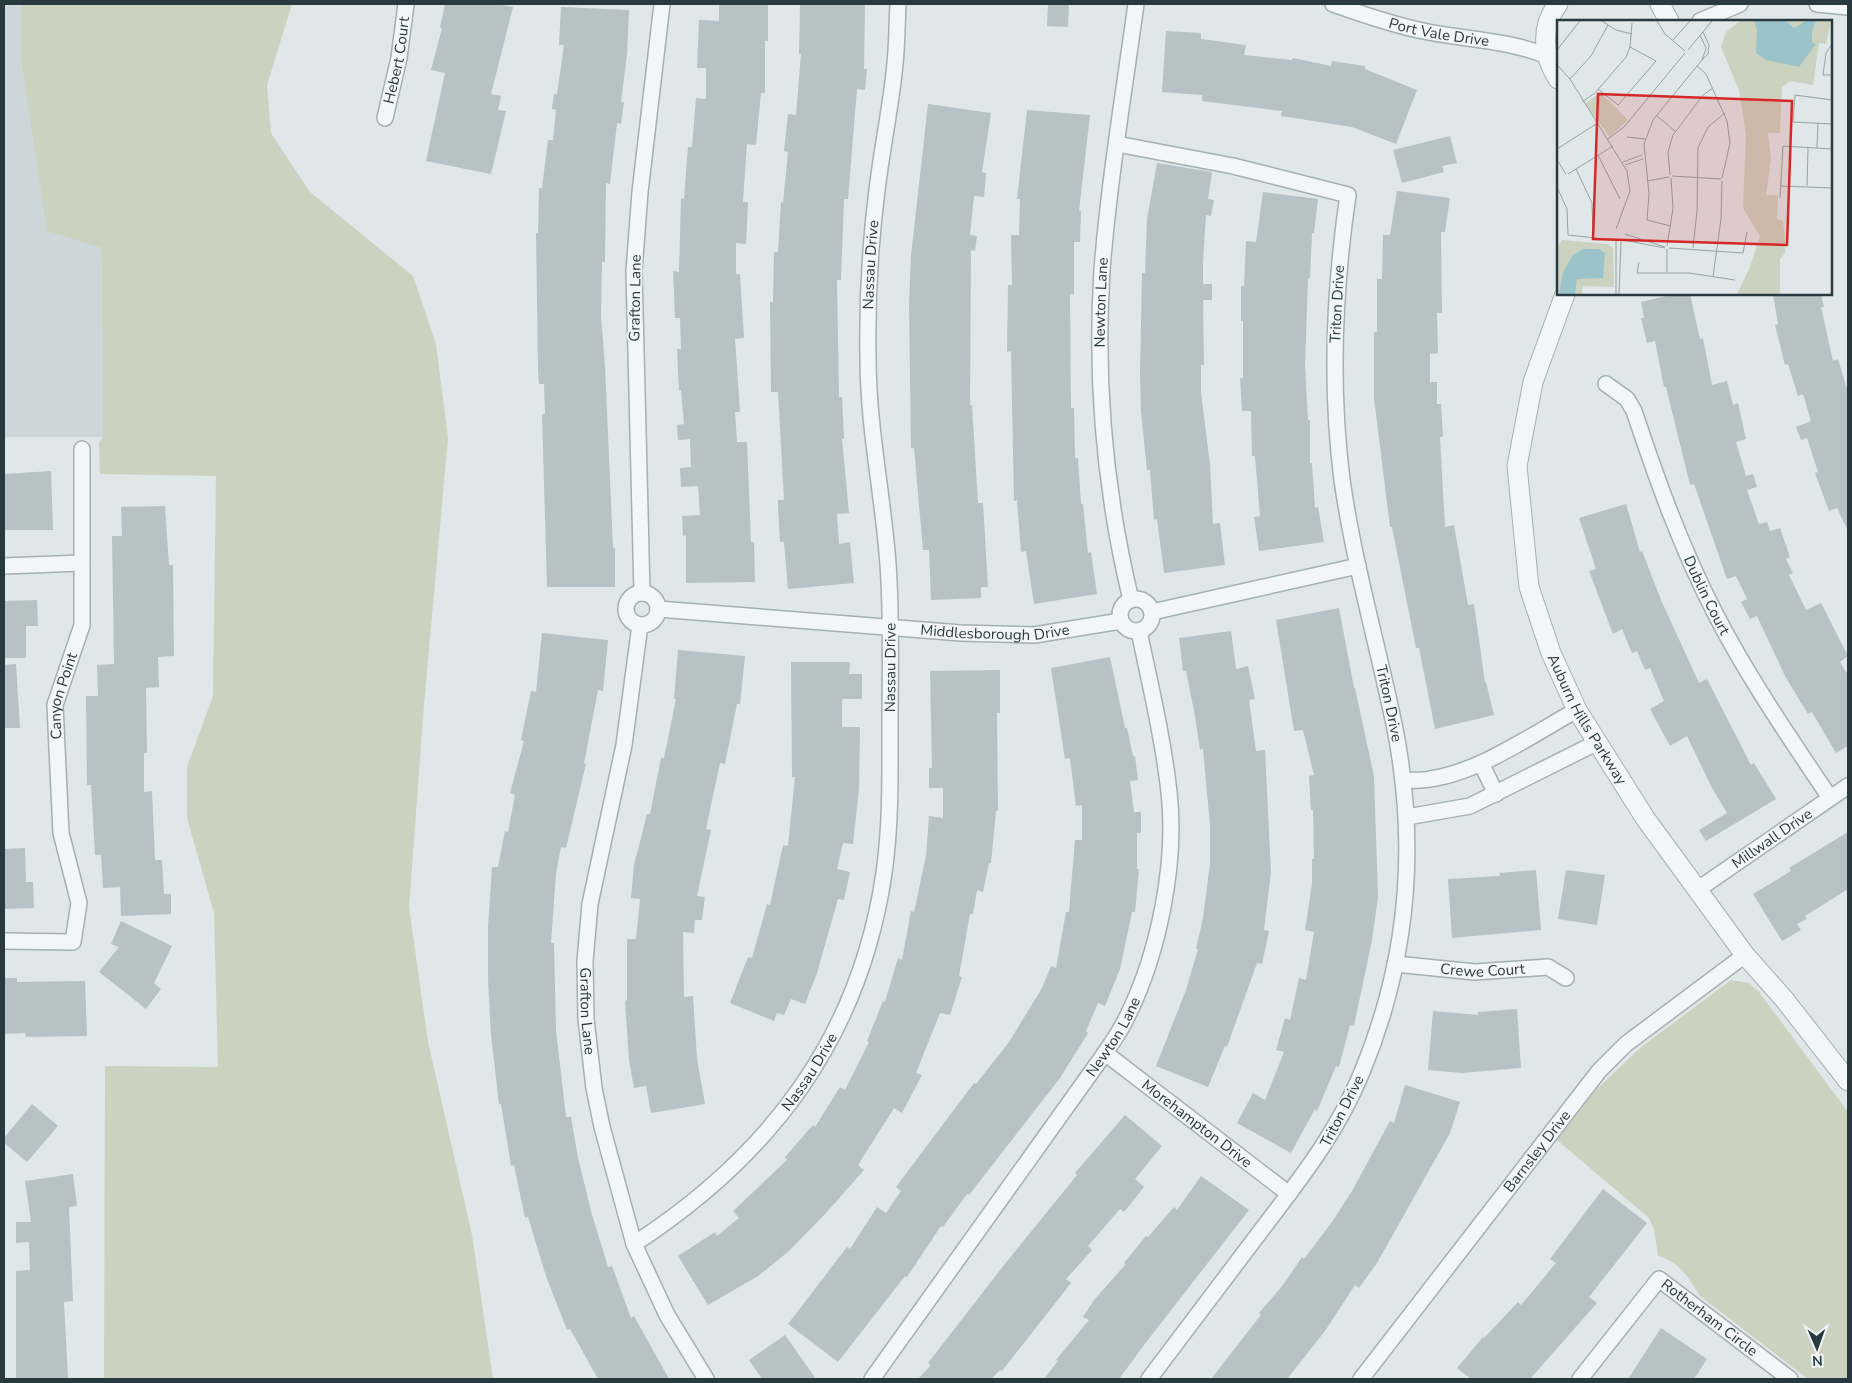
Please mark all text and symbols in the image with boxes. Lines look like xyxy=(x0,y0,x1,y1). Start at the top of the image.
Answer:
street label: Port Vale Drive xyxy=(1386,13,1491,51)
street label: Hebert Court xyxy=(379,15,414,106)
inset map xyxy=(1557,20,1832,295)
street label: Nassau Drive xyxy=(858,219,884,310)
street label: Grafton Lane xyxy=(624,254,646,342)
street label: Newton Lane xyxy=(1090,257,1113,348)
street label: Triton Drive xyxy=(1325,264,1349,344)
street label: Dublin Court xyxy=(1679,552,1735,639)
street label: Middlesborough Drive xyxy=(920,619,1071,645)
street label: Nassau Drive xyxy=(880,623,901,712)
street label: Canyon Point xyxy=(45,649,82,740)
street label: Auburn Hills Parkway xyxy=(1543,651,1632,789)
street label: Triton Drive xyxy=(1371,663,1407,743)
street label: Millwall Drive xyxy=(1728,804,1816,873)
street label: Crewe Court xyxy=(1439,959,1526,982)
street label: Grafton Lane xyxy=(575,967,600,1056)
street label: Newton Lane xyxy=(1081,994,1145,1081)
street label: Nassau Drive xyxy=(777,1029,842,1115)
street label: Triton Drive xyxy=(1315,1072,1369,1150)
street label: Morehampton Drive xyxy=(1138,1075,1256,1172)
street label: Barnsley Drive xyxy=(1499,1106,1575,1196)
street label: Rotherham Circle xyxy=(1657,1274,1762,1361)
north arrow xyxy=(1792,1323,1842,1373)
text: N xyxy=(1812,1351,1823,1370)

